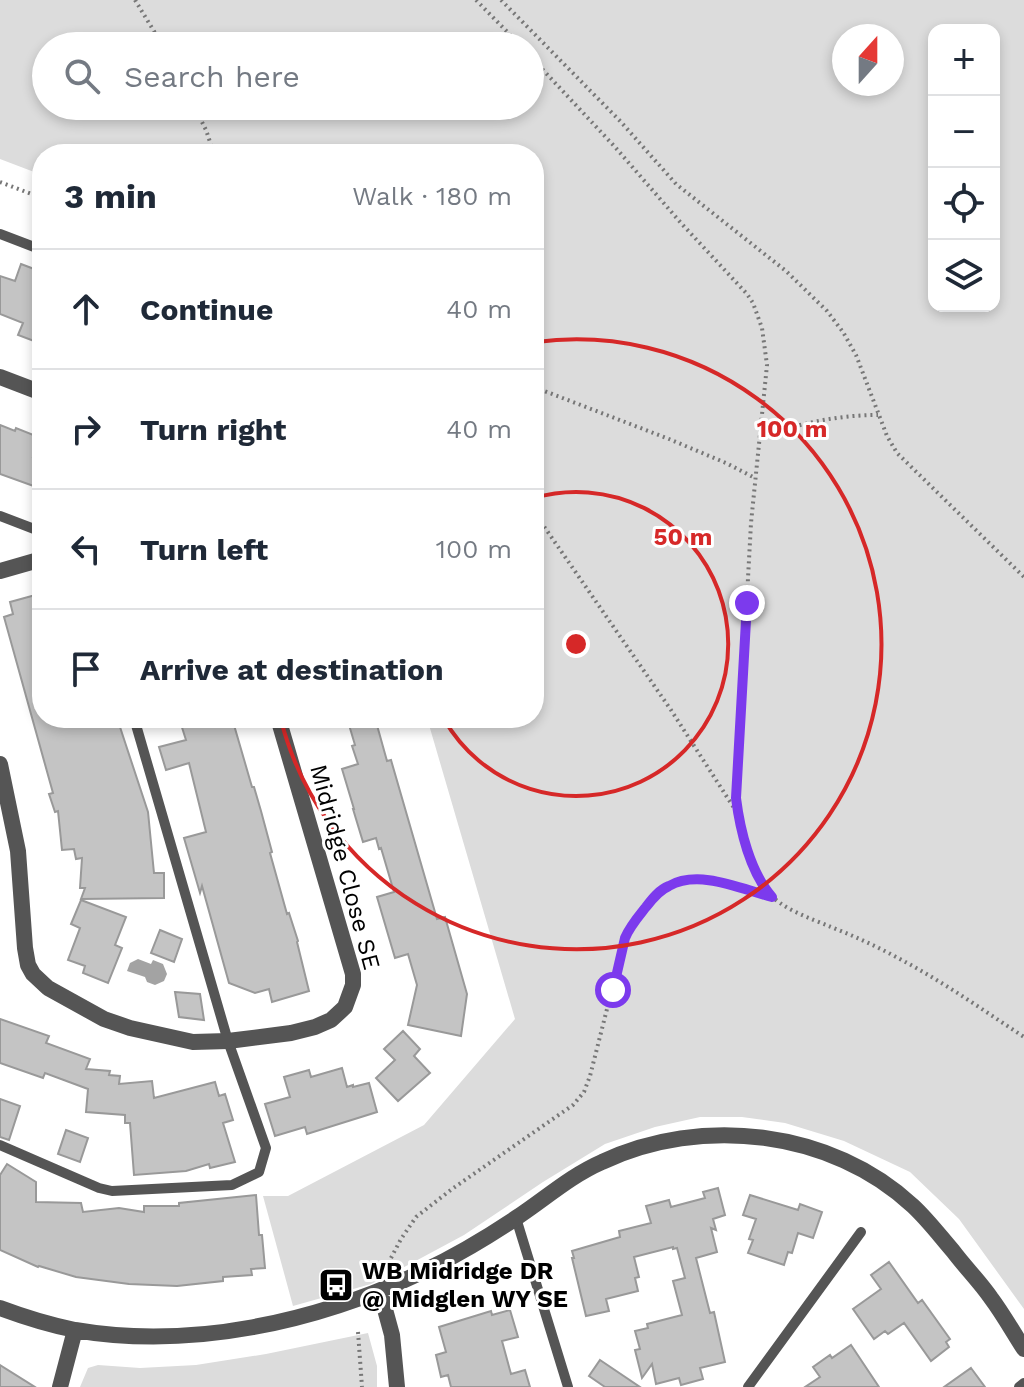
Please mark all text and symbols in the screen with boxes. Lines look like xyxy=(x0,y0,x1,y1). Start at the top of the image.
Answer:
north arrow xyxy=(832,24,904,96)
map controls xyxy=(928,24,1000,312)
button: + xyxy=(928,24,1000,96)
search box xyxy=(32,32,544,120)
icon: search xyxy=(60,54,104,98)
text: Search here xyxy=(124,59,300,94)
button: − xyxy=(928,96,1000,168)
button: locate xyxy=(928,168,1000,240)
text: 3 min xyxy=(64,176,157,216)
text: Walk · 180 m xyxy=(352,181,512,211)
button: layers xyxy=(928,240,1000,312)
icon: ahead xyxy=(64,287,108,331)
text: Continue xyxy=(140,292,273,327)
text: 40 m xyxy=(446,294,512,324)
icon: right xyxy=(64,407,108,451)
text: Turn right xyxy=(140,412,286,447)
text: 40 m xyxy=(446,414,512,444)
text: 100 m xyxy=(757,415,827,443)
text: 50 m xyxy=(654,523,712,551)
icon: left xyxy=(64,527,108,571)
text: Turn left xyxy=(140,532,268,567)
text: 100 m xyxy=(436,534,512,564)
route end xyxy=(729,585,765,621)
centre of rings xyxy=(562,630,590,658)
icon: arrive xyxy=(64,647,108,691)
text: Arrive at destination xyxy=(140,652,444,687)
street label: Midridge Close SE xyxy=(304,761,386,973)
route start xyxy=(595,972,631,1008)
place label: WB Midridge DR @ Midglen WY SE xyxy=(362,1257,568,1313)
bus stop icon: WB Midridge DR @ Midglen WY SE xyxy=(317,1266,355,1304)

